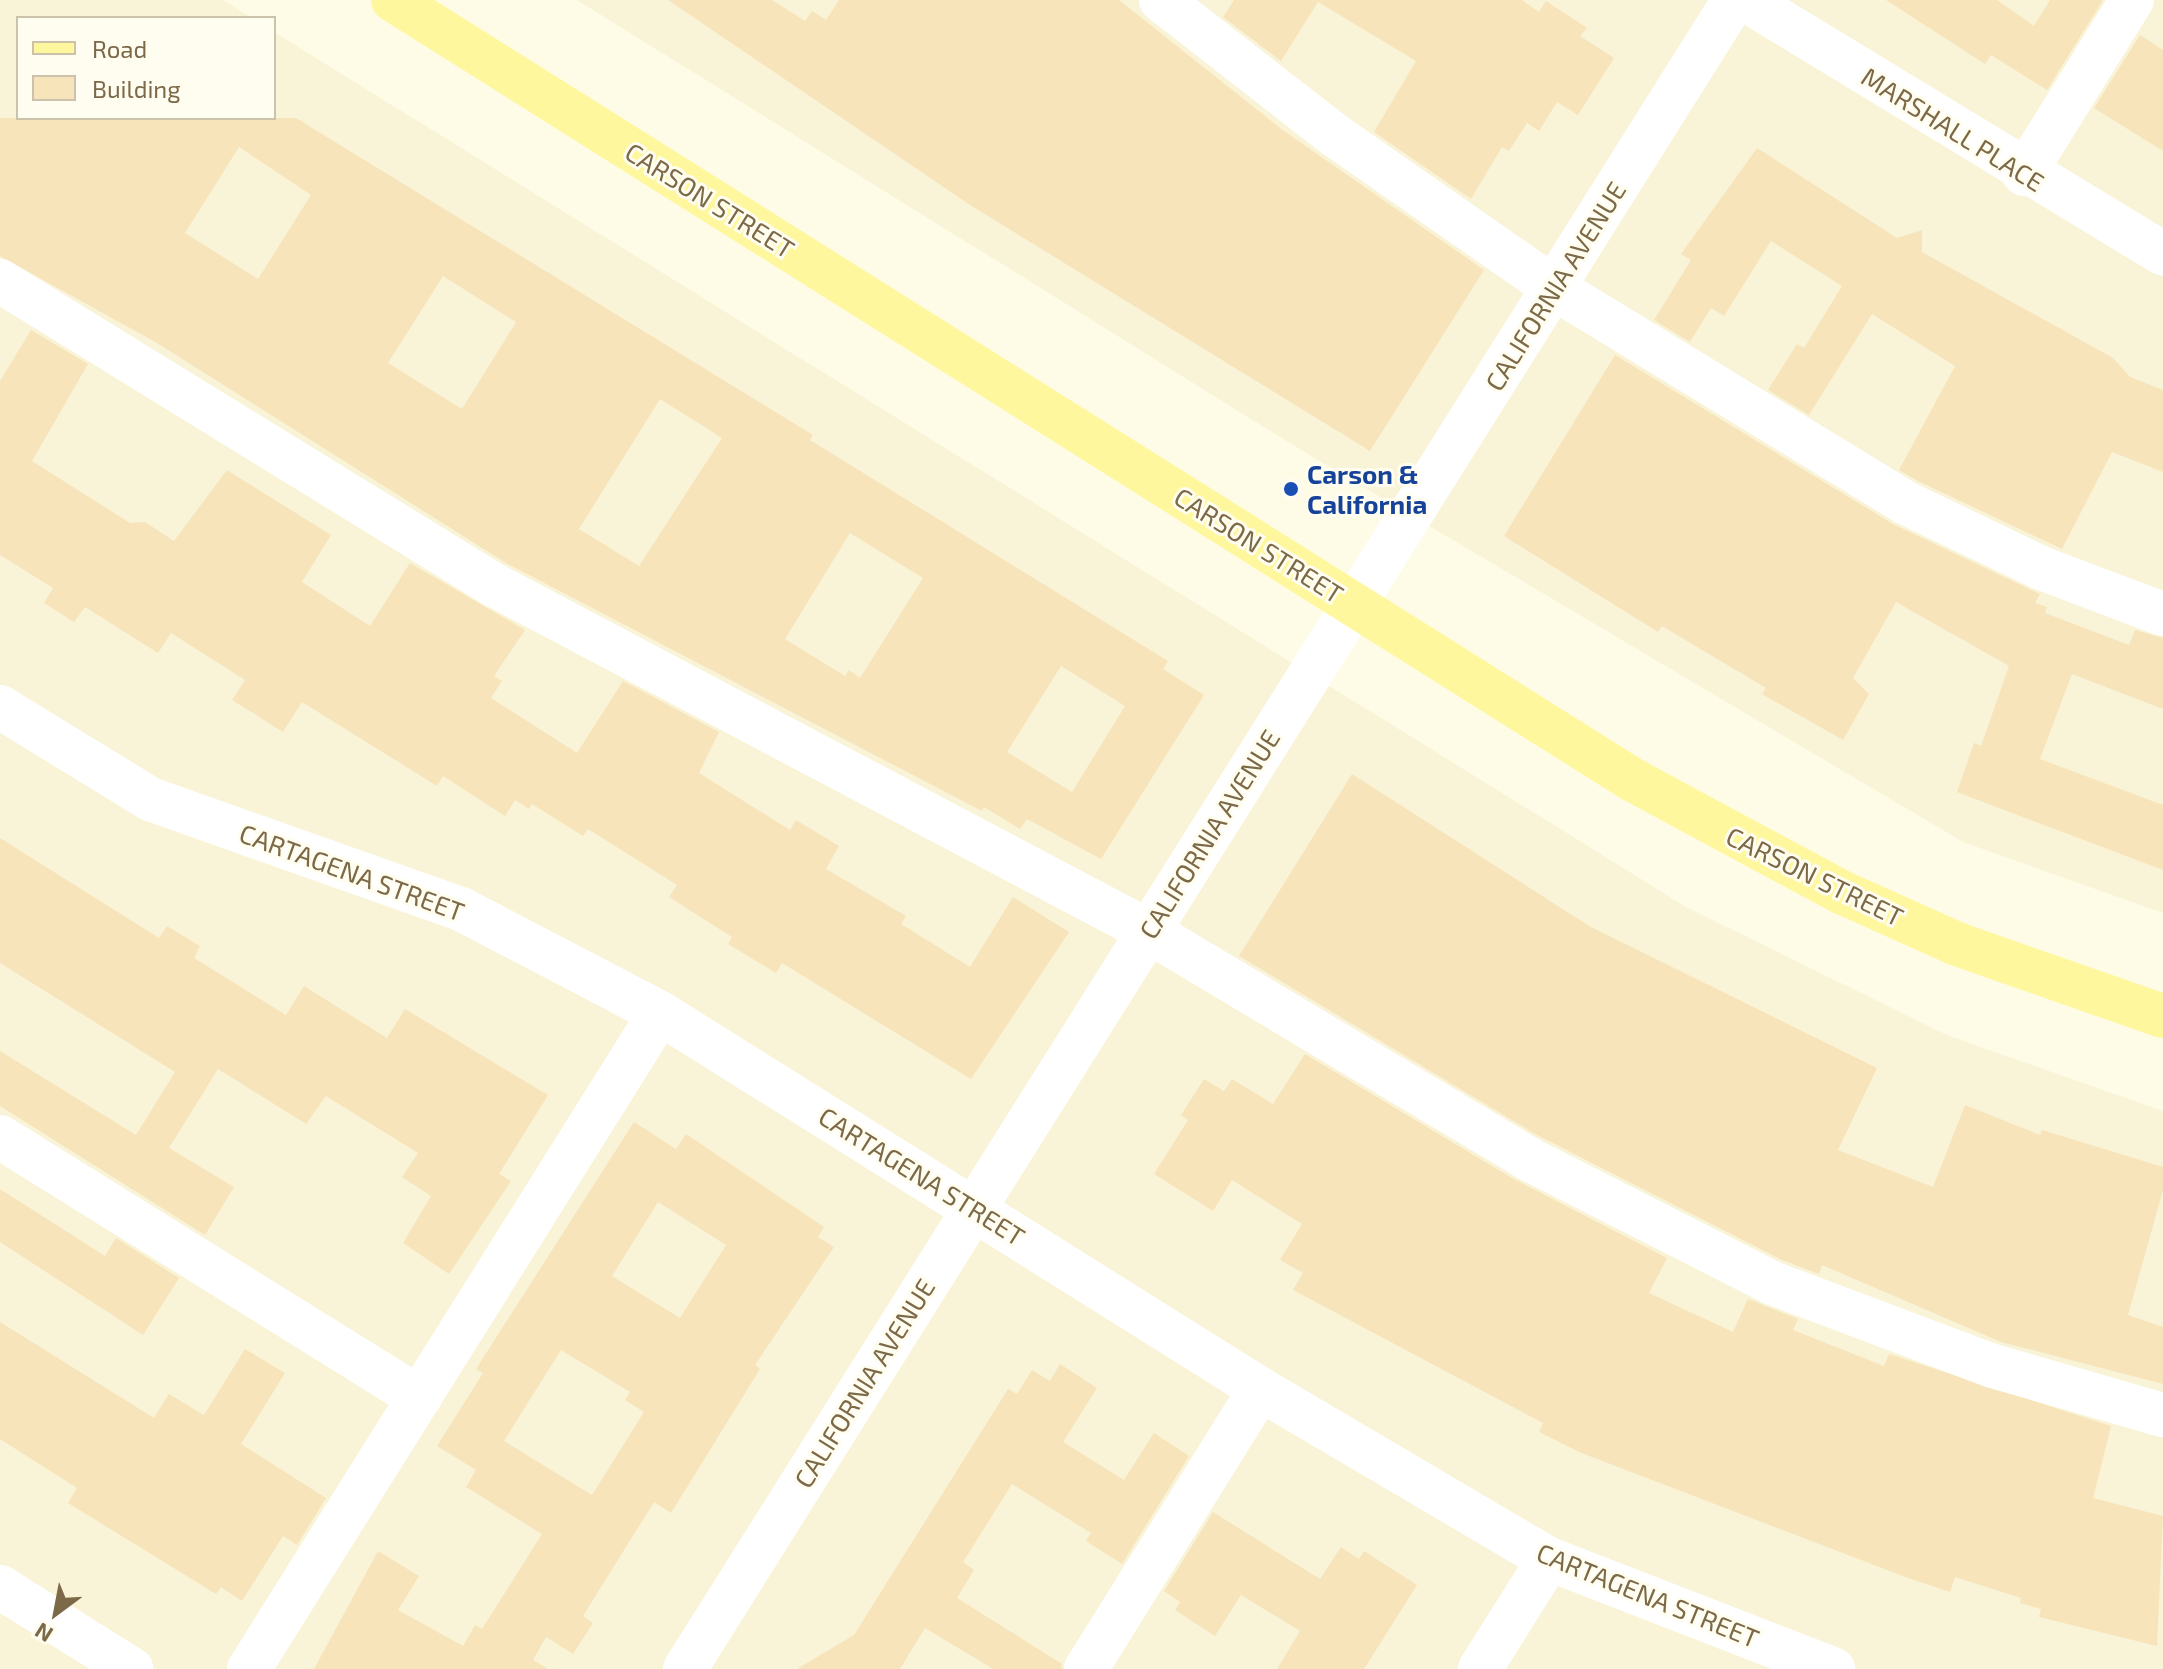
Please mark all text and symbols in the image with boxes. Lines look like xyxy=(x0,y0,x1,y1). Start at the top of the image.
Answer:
legend xyxy=(16,16,276,120)
text: Road xyxy=(92,34,147,63)
street label: MARSHALL PLACE xyxy=(1856,60,2050,198)
text: Building xyxy=(92,74,181,103)
street label: CARSON STREET xyxy=(620,136,800,264)
street label: CALIFORNIA AVENUE xyxy=(1478,175,1632,397)
place label: Carson & California xyxy=(1307,458,1427,520)
marker: Carson & California xyxy=(1282,480,1300,498)
street label: CARSON STREET xyxy=(1169,481,1349,609)
street label: CALIFORNIA AVENUE xyxy=(1132,723,1286,945)
street label: CARTAGENA STREET xyxy=(235,817,469,927)
street label: CARSON STREET xyxy=(1721,820,1909,932)
street label: CARTAGENA STREET xyxy=(813,1100,1031,1252)
street label: CALIFORNIA AVENUE xyxy=(787,1272,941,1494)
street label: CARTAGENA STREET xyxy=(1532,1536,1764,1654)
north arrow xyxy=(16,1573,96,1653)
text: N xyxy=(30,1618,57,1649)

